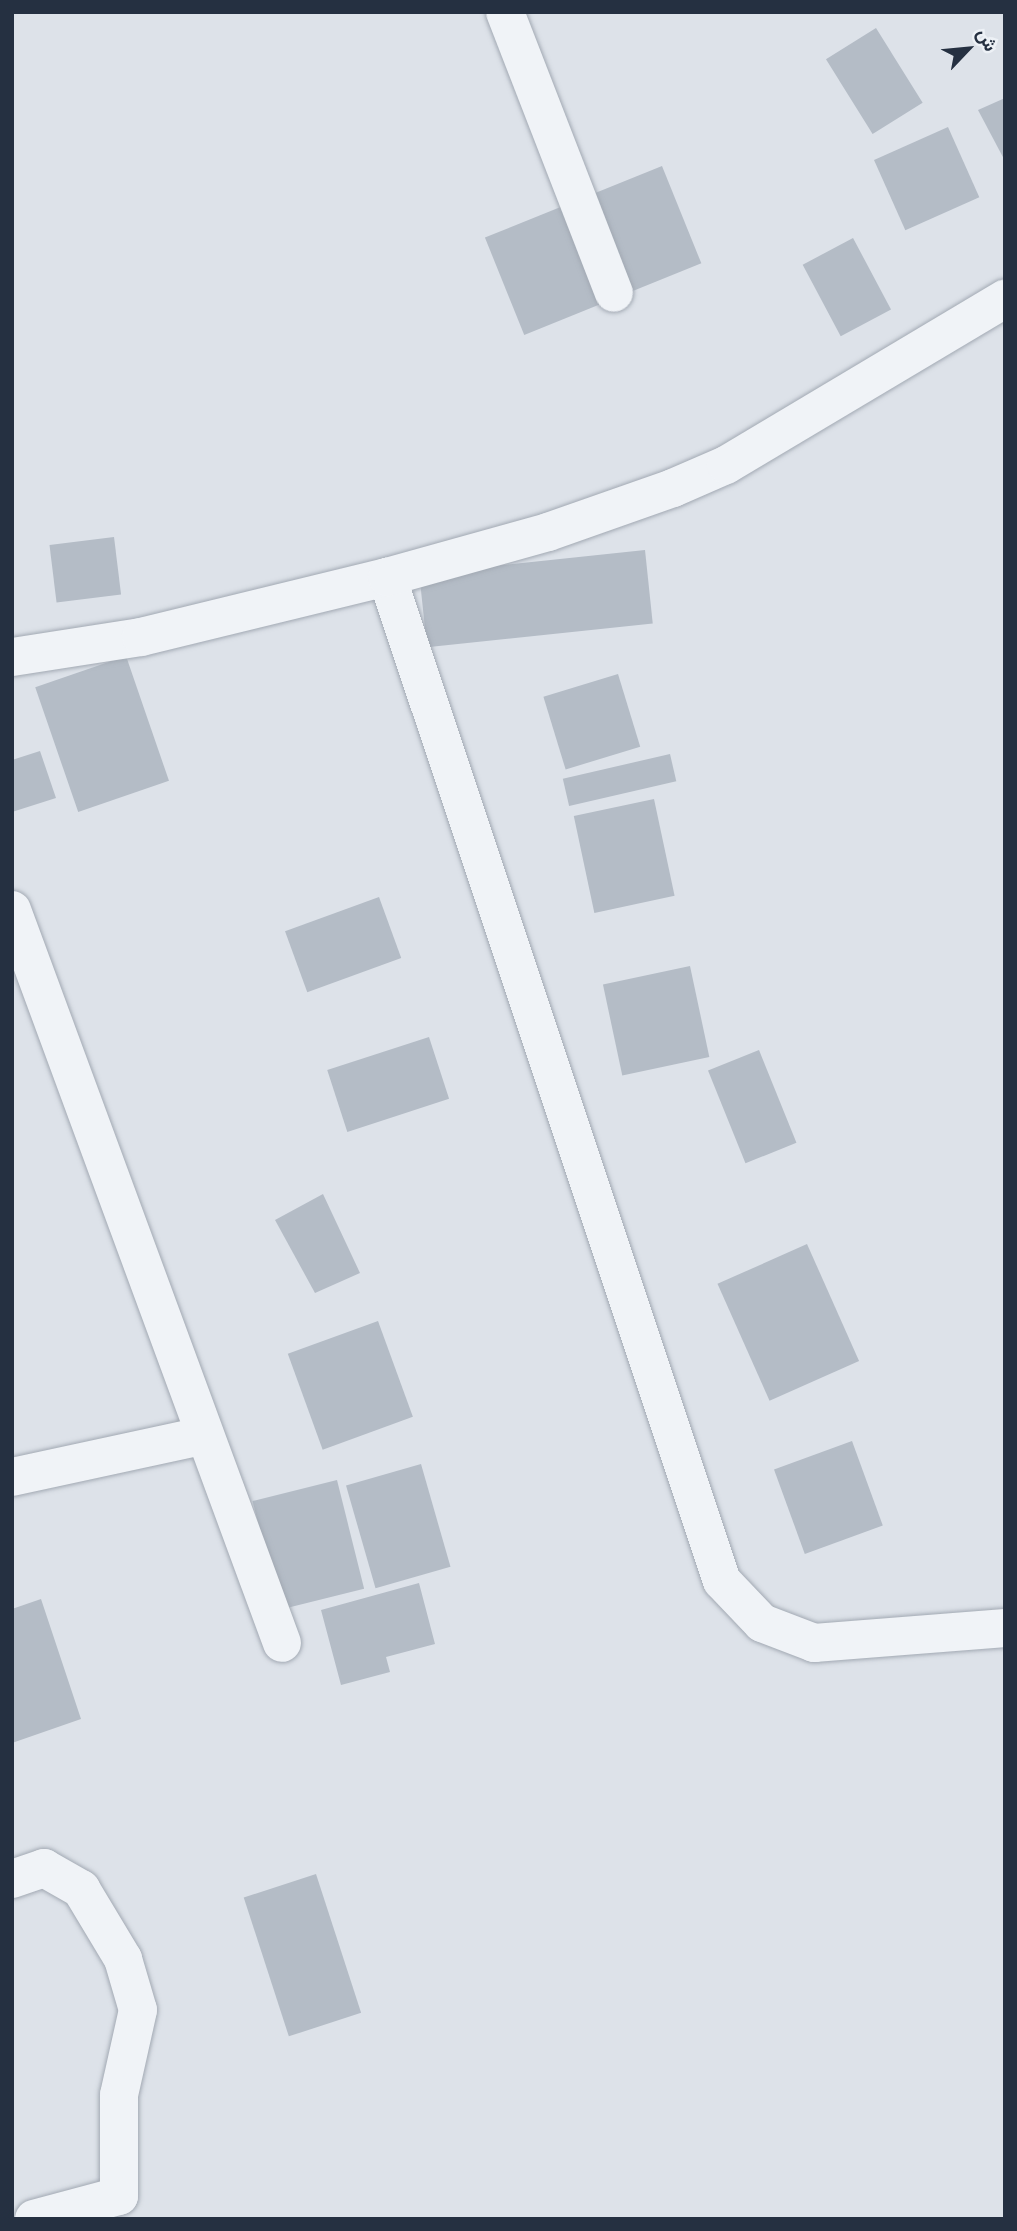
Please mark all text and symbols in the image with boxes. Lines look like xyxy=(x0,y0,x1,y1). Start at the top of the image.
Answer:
north arrow xyxy=(933,14,1003,84)
text: ش xyxy=(972,24,1003,55)

